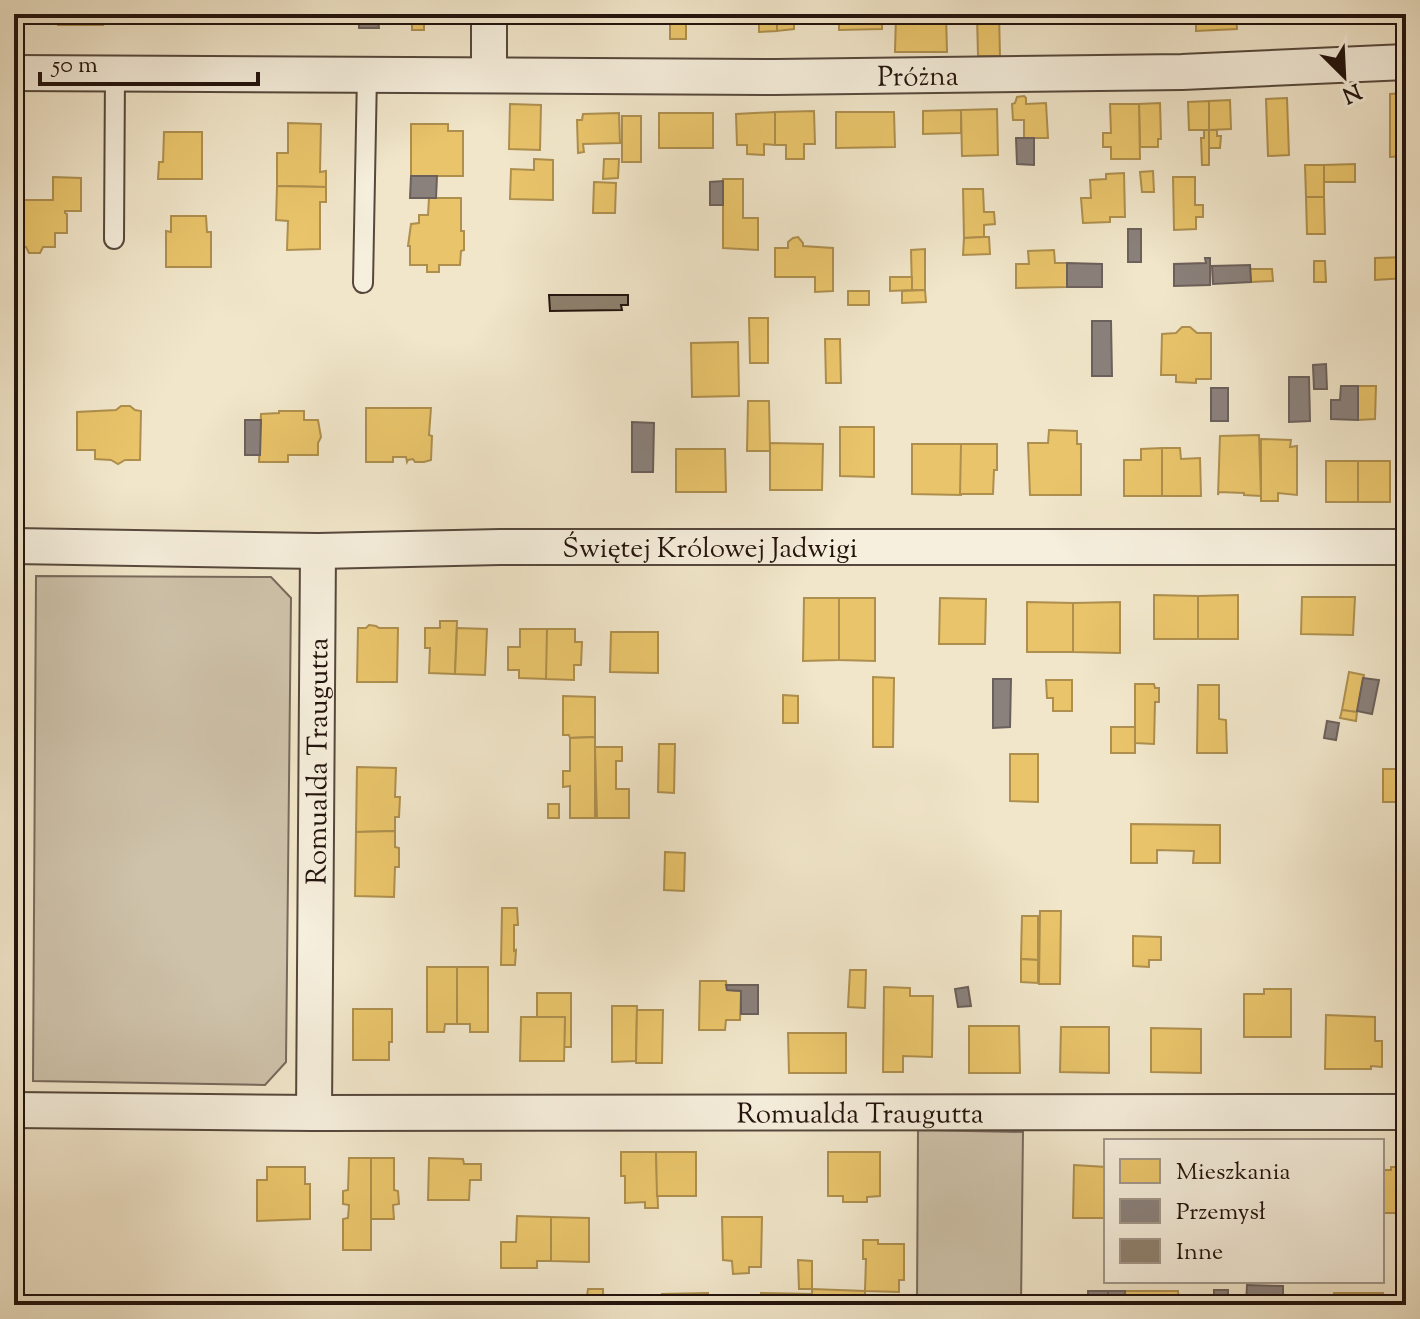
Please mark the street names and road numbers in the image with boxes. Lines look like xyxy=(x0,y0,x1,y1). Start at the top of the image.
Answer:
street label: Próżna xyxy=(877,58,959,99)
street label: Świętej Królowej Jadwigi xyxy=(562,530,858,570)
street label: Romualda Traugutta xyxy=(299,637,340,885)
street label: Romualda Traugutta xyxy=(736,1095,984,1136)

